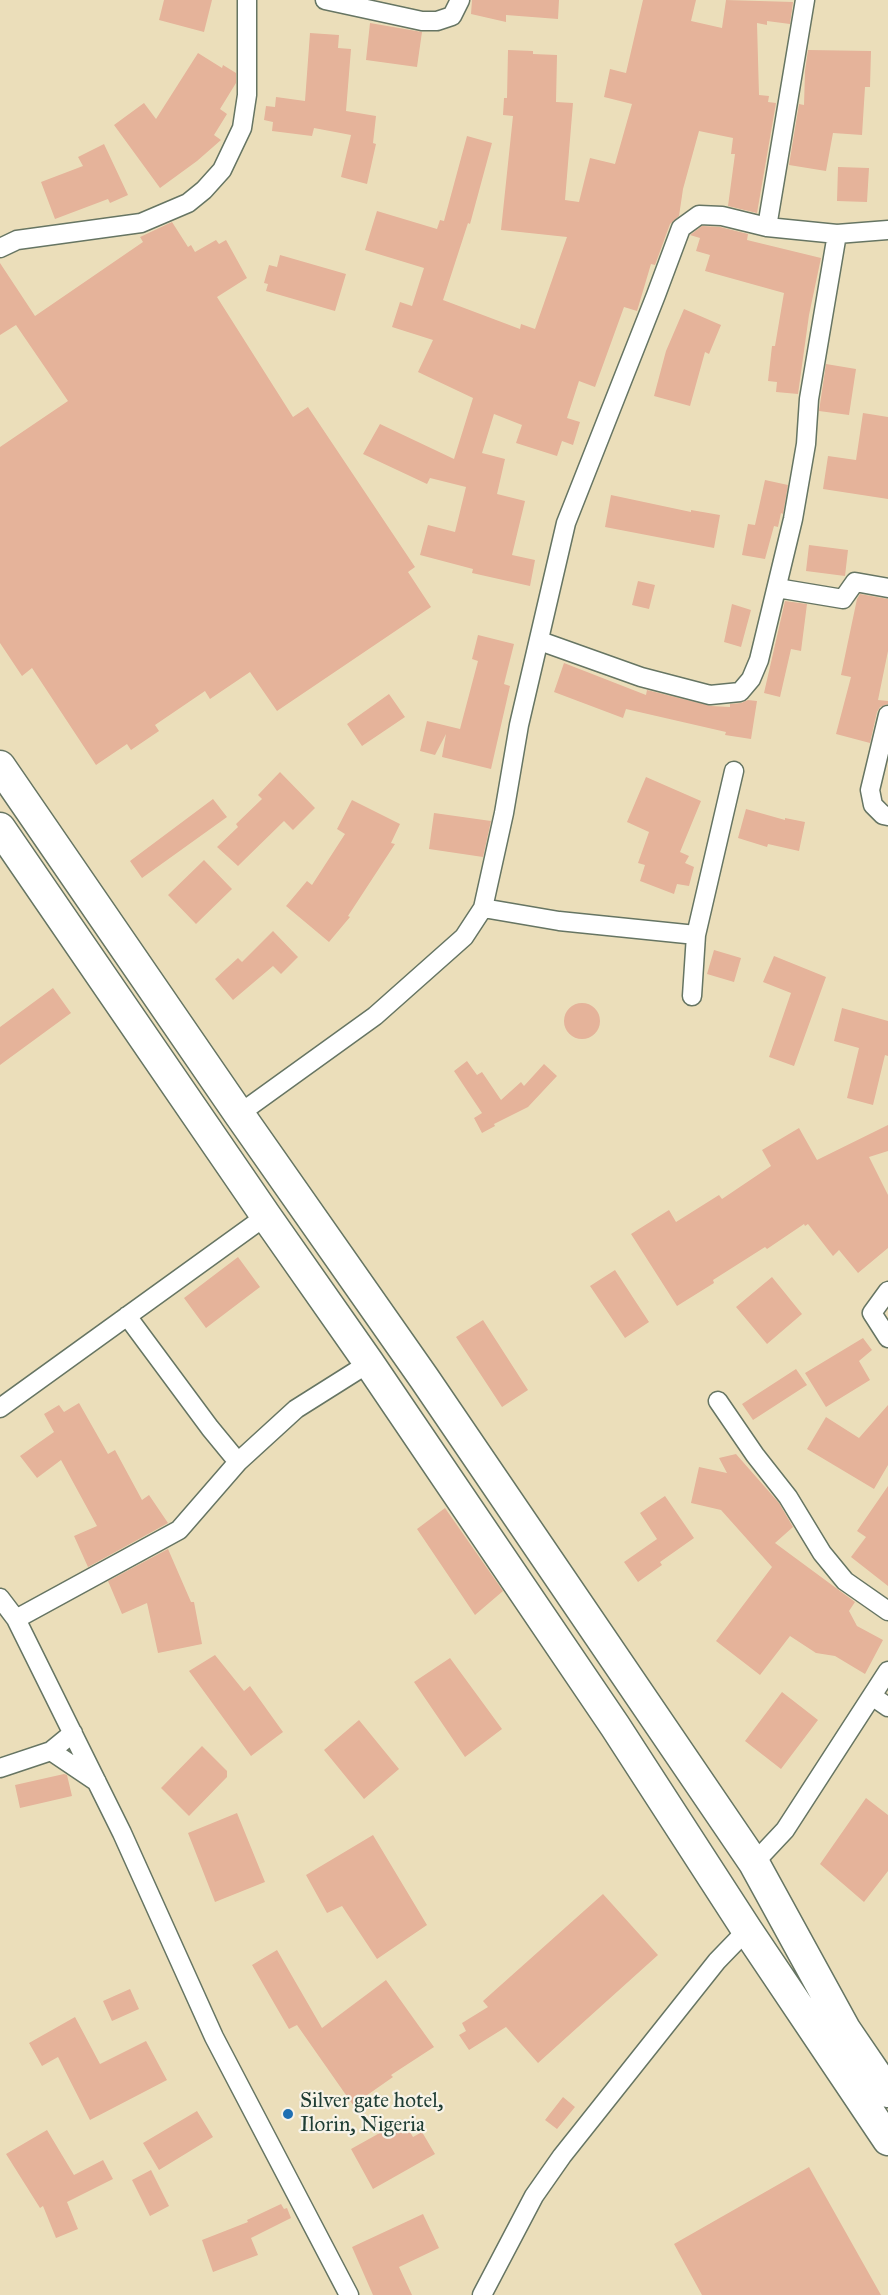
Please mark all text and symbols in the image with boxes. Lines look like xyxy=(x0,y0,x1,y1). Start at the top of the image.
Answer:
place label: Silver gate hotel, Ilorin, Nigeria xyxy=(300,2089,443,2139)
marker: Silver gate hotel, Ilorin, Nigeria xyxy=(281,2107,295,2121)

